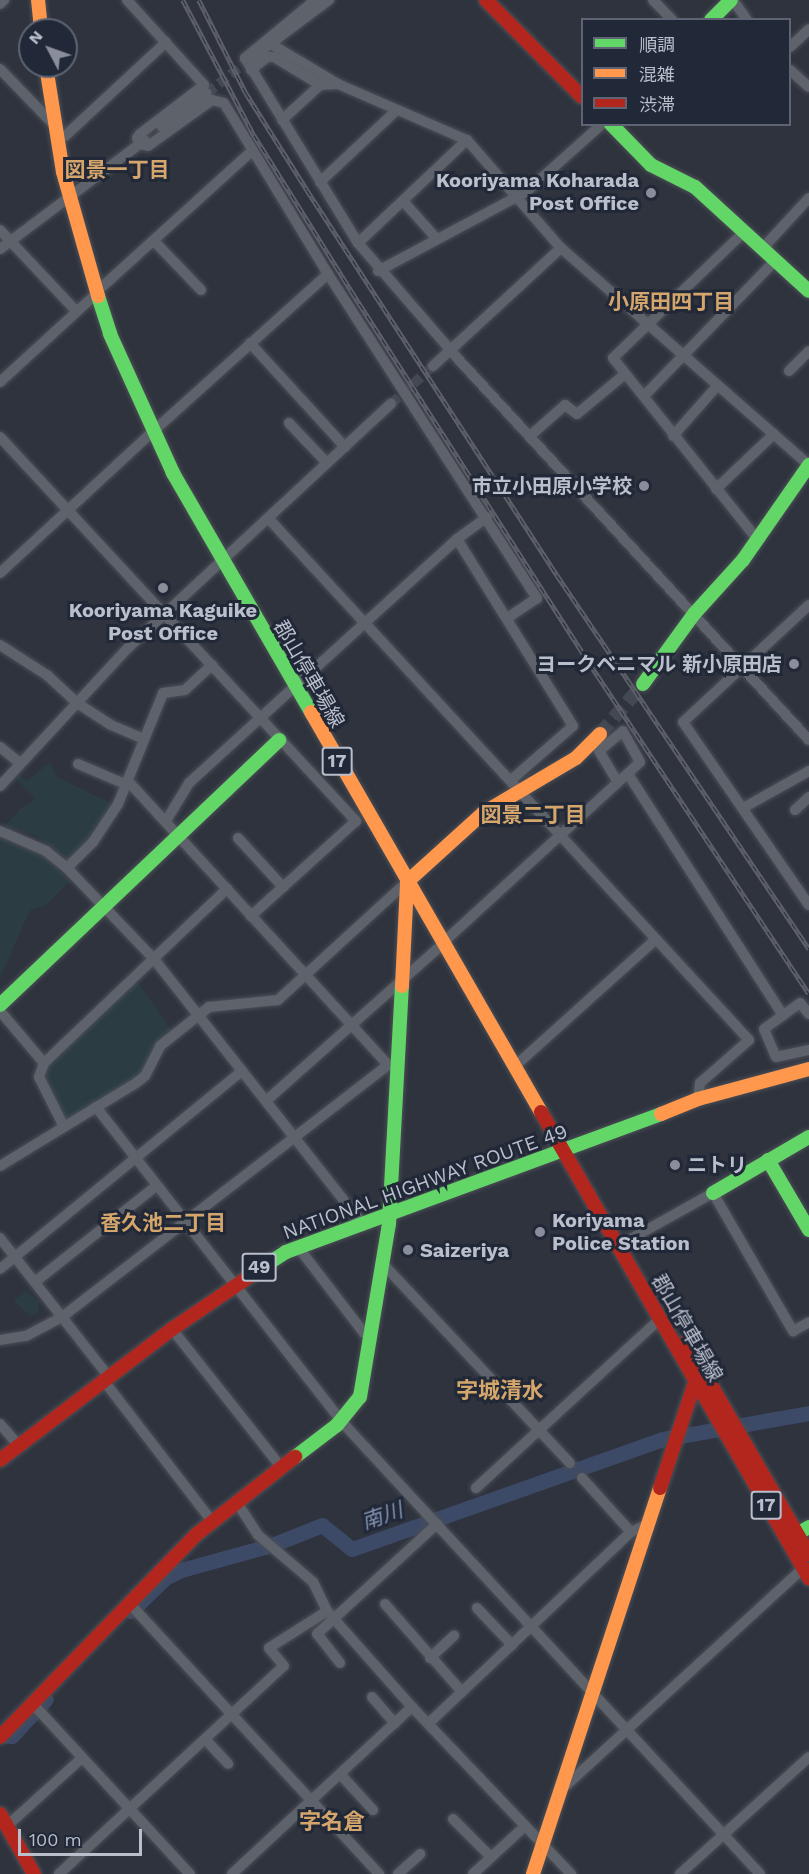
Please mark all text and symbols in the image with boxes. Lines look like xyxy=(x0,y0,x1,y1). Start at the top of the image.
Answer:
north arrow xyxy=(18,18,78,78)
legend xyxy=(581,18,791,126)
text: N xyxy=(24,26,47,48)
text: 順調 xyxy=(639,34,675,55)
text: 混雑 xyxy=(639,64,675,85)
text: 渋滞 xyxy=(639,94,675,115)
district label: 図景一丁目 xyxy=(65,157,169,183)
place label: Kooriyama Koharada Post Office xyxy=(436,169,639,216)
marker: Kooriyama Koharada Post Office xyxy=(644,186,658,200)
district label: 小原田四丁目 xyxy=(608,289,734,315)
place label: 市立小田原小学校 xyxy=(472,474,632,498)
marker: 市立小田原小学校 xyxy=(637,479,651,493)
marker: Kooriyama Kaguike Post Office xyxy=(156,581,170,595)
place label: Kooriyama Kaguike Post Office xyxy=(69,598,257,645)
street label: 郡山停車場線 xyxy=(269,616,349,732)
place label: ヨークベニマル 新小原田店 xyxy=(536,652,782,676)
marker: ヨークベニマル 新小原田店 xyxy=(787,657,801,671)
road number: 17 xyxy=(320,746,354,776)
district label: 図景二丁目 xyxy=(481,802,585,828)
street label: NATIONAL HIGHWAY ROUTE 49 xyxy=(279,1119,571,1245)
place label: ニトリ xyxy=(687,1153,747,1177)
marker: ニトリ xyxy=(668,1158,682,1172)
place label: Koriyama Police Station xyxy=(552,1208,690,1255)
district label: 香久池二丁目 xyxy=(100,1210,226,1236)
marker: Koriyama Police Station xyxy=(533,1225,547,1239)
place label: Saizeriya xyxy=(420,1238,509,1262)
marker: Saizeriya xyxy=(401,1243,415,1257)
road number: 49 xyxy=(241,1252,277,1282)
street label: 郡山停車場線 xyxy=(647,1270,727,1386)
district label: 字城清水 xyxy=(456,1378,544,1404)
road number: 17 xyxy=(750,1490,783,1520)
water label: 南川 xyxy=(358,1497,406,1535)
district label: 字名倉 xyxy=(299,1809,365,1835)
scale bar xyxy=(21,1817,146,1855)
text: 100 m xyxy=(29,1829,82,1850)

